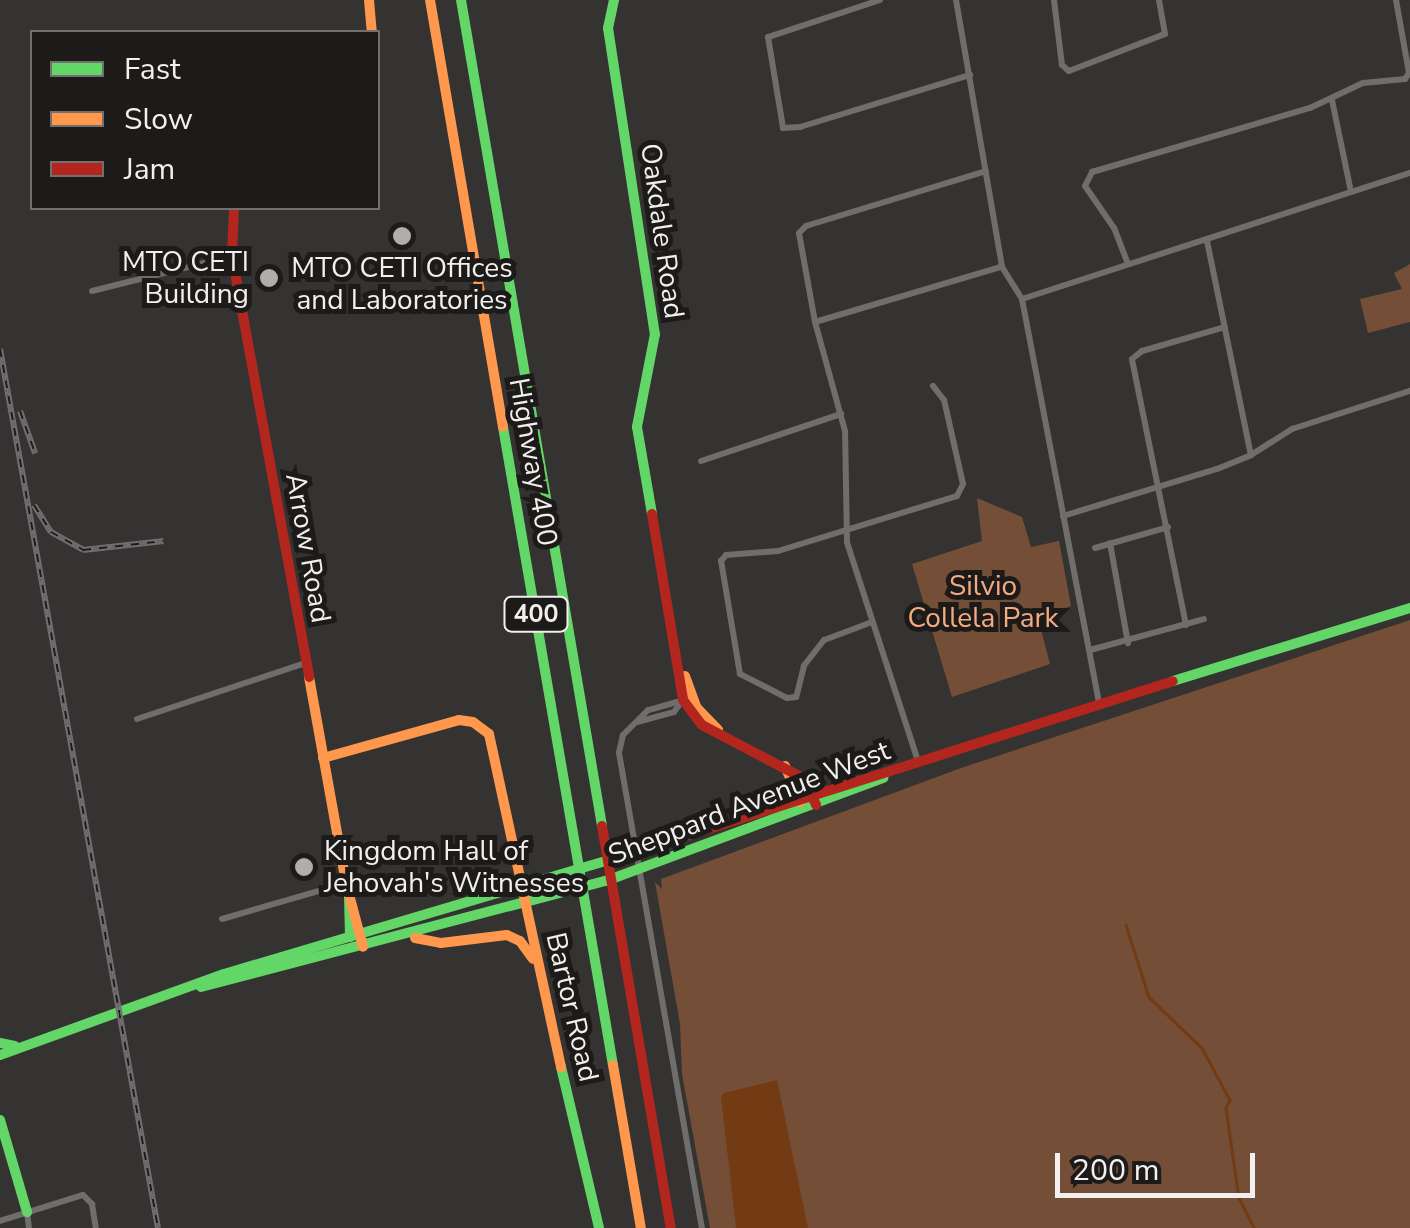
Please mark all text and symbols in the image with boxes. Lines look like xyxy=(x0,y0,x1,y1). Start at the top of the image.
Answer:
legend xyxy=(30,30,380,210)
text: Fast xyxy=(124,49,181,90)
text: Slow xyxy=(124,99,193,140)
street label: Oakdale Road xyxy=(633,141,691,321)
text: Jam xyxy=(124,149,175,190)
marker: MTO CETI Offices and Laboratories xyxy=(391,225,413,247)
place label: MTO CETI Building xyxy=(122,245,249,311)
place label: MTO CETI Offices and Laboratories xyxy=(291,251,513,317)
marker: MTO CETI Building xyxy=(258,267,280,289)
street label: Highway 400 xyxy=(502,375,564,549)
street label: Arrow Road xyxy=(278,470,338,626)
park label: Silvio Collela Park xyxy=(907,569,1059,635)
road number: 400 xyxy=(504,594,568,634)
street label: Sheppard Avenue West xyxy=(604,734,894,872)
place label: Kingdom Hall of Jehovah's Witnesses xyxy=(324,834,584,900)
marker: Kingdom Hall of Jehovah's Witnesses xyxy=(293,856,315,878)
street label: Bartor Road xyxy=(539,929,605,1085)
scale bar xyxy=(1060,1133,1260,1195)
text: 200 m xyxy=(1072,1150,1159,1191)

